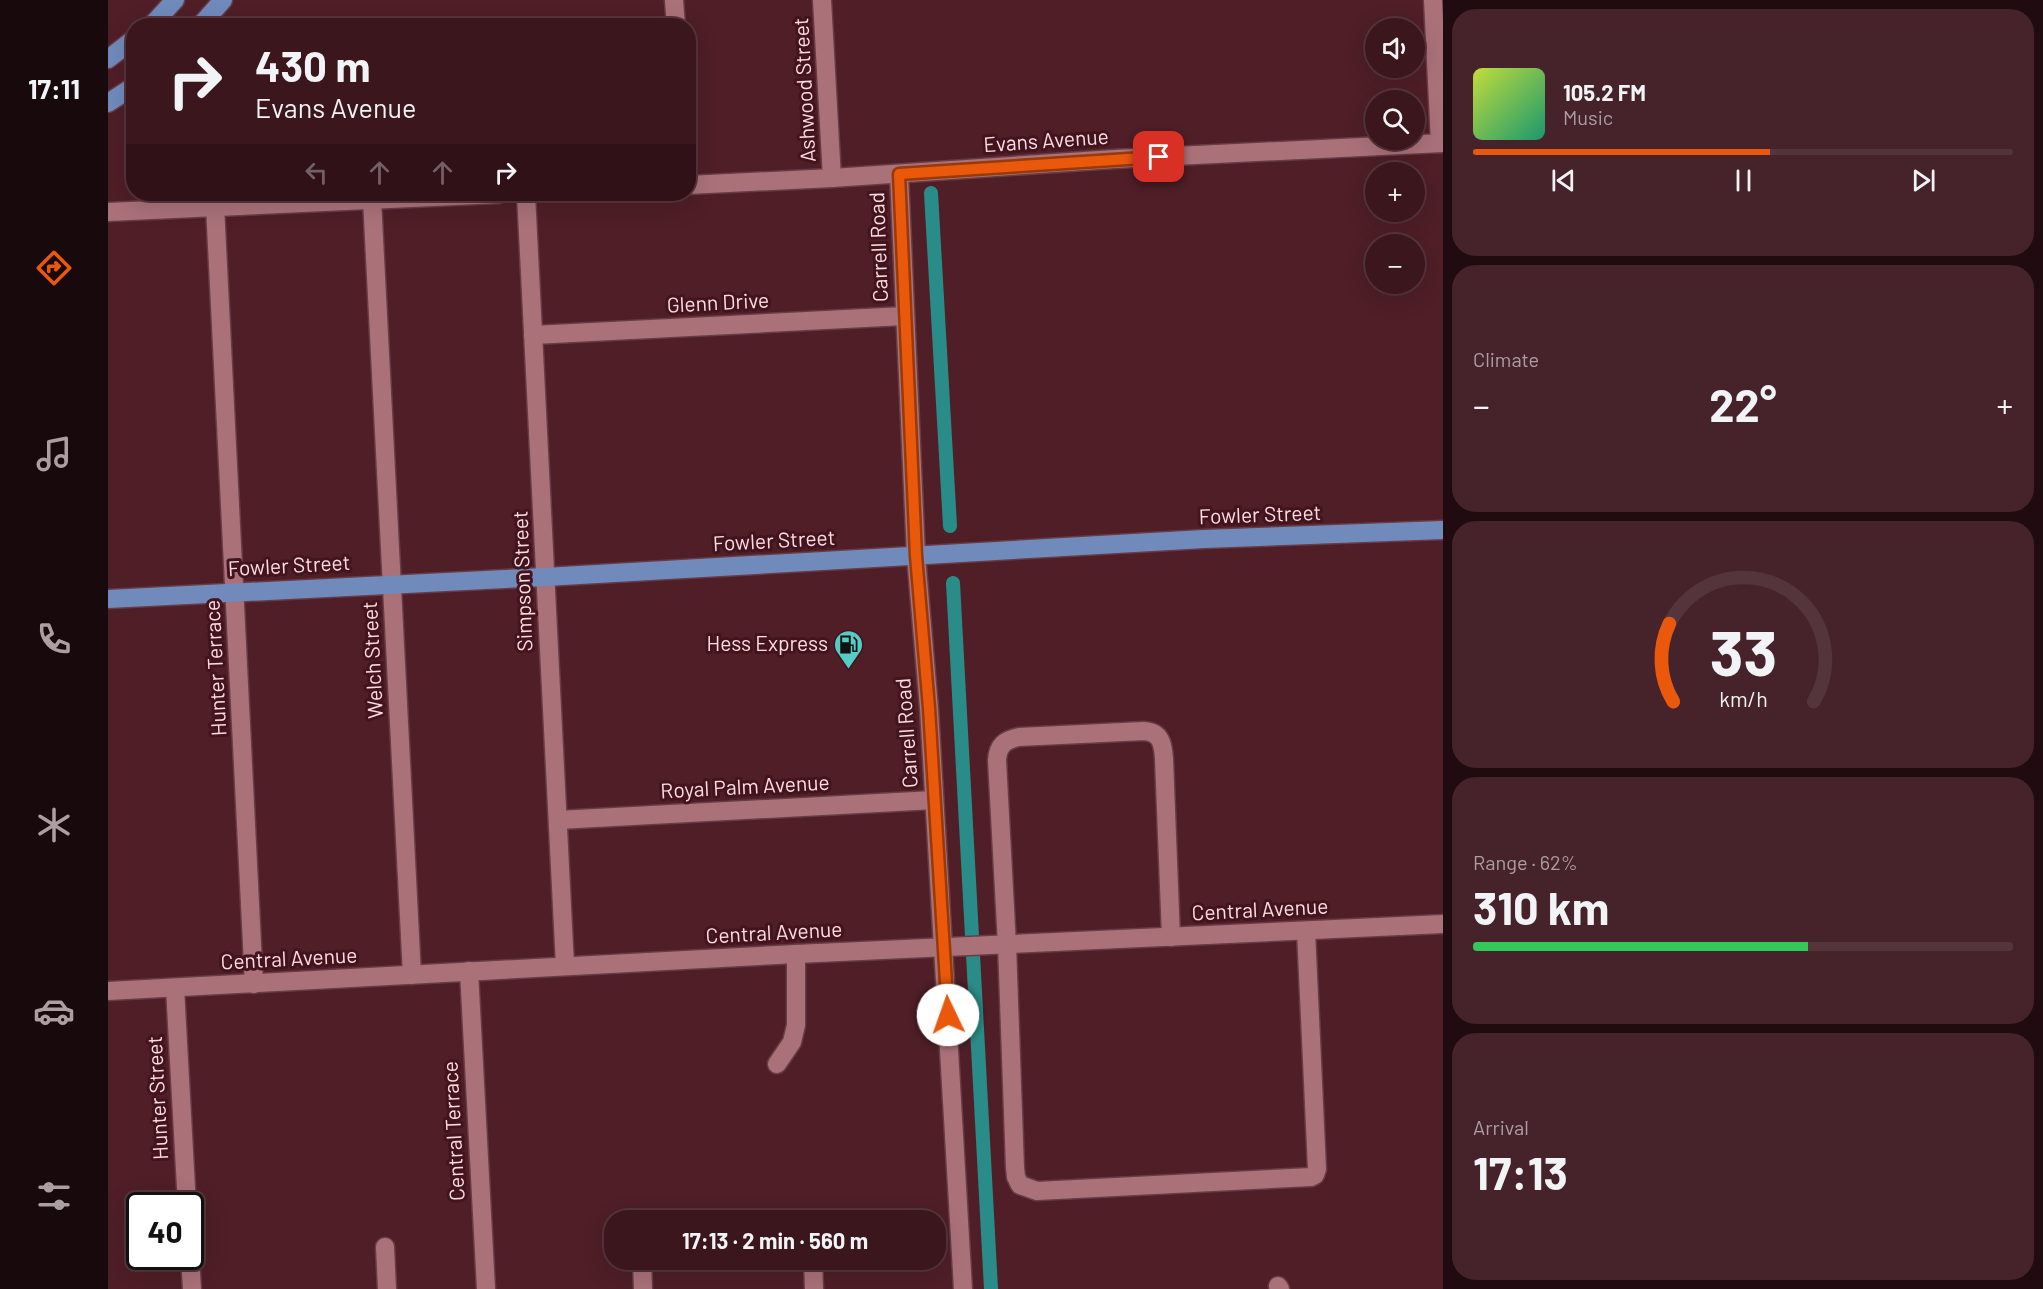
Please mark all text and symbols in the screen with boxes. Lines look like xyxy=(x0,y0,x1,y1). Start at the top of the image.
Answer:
street label: Ashwood Street xyxy=(787,17,820,163)
map controls xyxy=(1365,18,1425,294)
button: sound xyxy=(1365,18,1425,78)
text: 430 m xyxy=(255,40,371,90)
icon: right xyxy=(156,42,234,120)
text: 17:11 xyxy=(28,72,80,104)
text: 105.2 FM xyxy=(1563,79,1646,105)
button: search xyxy=(1365,90,1425,150)
text: Evans Avenue xyxy=(255,91,416,123)
text: Music xyxy=(1563,105,1613,129)
street label: Evans Avenue xyxy=(982,123,1109,156)
pin xyxy=(1133,131,1184,182)
icon: arrive xyxy=(1142,140,1175,173)
icon: left xyxy=(300,156,333,189)
icon: ahead xyxy=(363,156,396,189)
icon: ahead xyxy=(426,156,459,189)
icon: right xyxy=(489,156,522,189)
button: + xyxy=(1365,162,1425,222)
icon: previous xyxy=(1547,164,1580,197)
icon: pause xyxy=(1727,164,1760,197)
icon: next xyxy=(1907,164,1940,197)
street label: Carrell Road xyxy=(863,192,892,302)
button: − xyxy=(1365,234,1425,294)
icon: directions xyxy=(33,247,75,289)
street label: Glenn Drive xyxy=(666,286,770,317)
text: Climate xyxy=(1473,347,1539,371)
text: 22° xyxy=(1709,377,1777,431)
text: − xyxy=(1473,385,1490,425)
text: + xyxy=(1996,385,2013,425)
icon: music xyxy=(33,433,75,475)
street label: Fowler Street xyxy=(1198,499,1322,528)
street label: Simpson Street xyxy=(507,510,536,652)
street label: Fowler Street xyxy=(712,524,836,555)
street label: Fowler Street xyxy=(227,549,351,580)
street label: Hunter Terrace xyxy=(198,599,231,737)
street label: Welch Street xyxy=(356,601,387,719)
text: 33 xyxy=(1709,614,1777,688)
icon: phone xyxy=(33,618,75,660)
fuel station icon: Hess Express xyxy=(833,628,865,670)
place label: Hess Express xyxy=(706,630,828,655)
street label: Carrell Road xyxy=(889,677,922,789)
text: km/h xyxy=(1719,686,1767,711)
street label: Royal Palm Avenue xyxy=(660,769,830,802)
icon: climate xyxy=(33,804,75,846)
text: Range · 62% xyxy=(1473,850,1578,874)
text: 310 km xyxy=(1473,880,1609,934)
street label: Central Avenue xyxy=(1191,892,1329,925)
street label: Central Avenue xyxy=(705,915,843,948)
street label: Central Avenue xyxy=(220,941,358,974)
position arrow xyxy=(916,983,980,1047)
icon: car xyxy=(33,990,75,1032)
street label: Hunter Street xyxy=(141,1036,172,1161)
street label: Central Terrace xyxy=(436,1061,469,1202)
text: Arrival xyxy=(1473,1115,1529,1139)
text: 17:13 xyxy=(1473,1145,1568,1199)
icon: filters xyxy=(33,1175,75,1217)
speed limit sign: 40 xyxy=(126,1192,204,1270)
text: 17:13 · 2 min · 560 m xyxy=(682,1227,868,1253)

